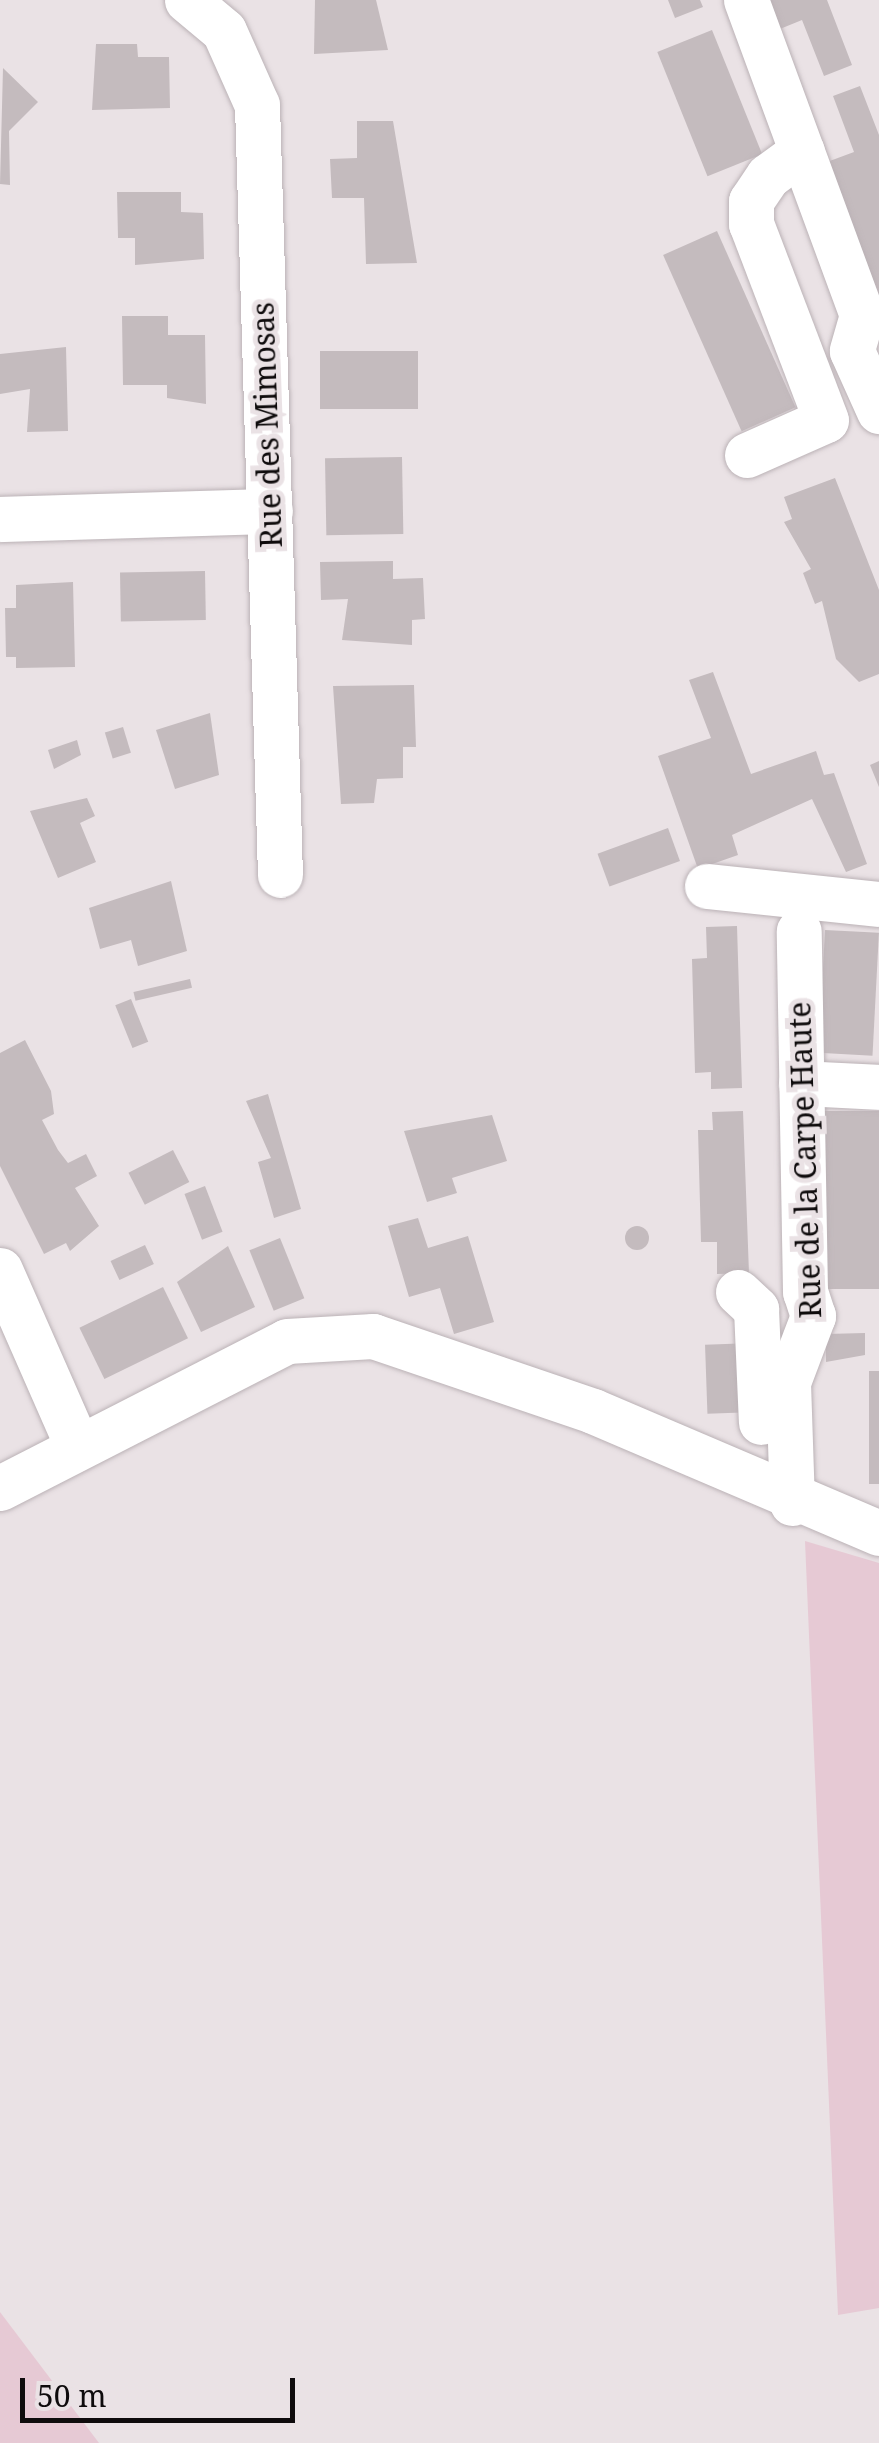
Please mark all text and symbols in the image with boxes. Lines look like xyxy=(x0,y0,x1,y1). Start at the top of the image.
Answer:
street label: Rue des Mimosas xyxy=(245,302,289,548)
street label: Rue de la Carpe Haute xyxy=(781,1001,829,1319)
scale bar xyxy=(25,2358,300,2420)
text: 50 m xyxy=(37,2375,107,2416)

